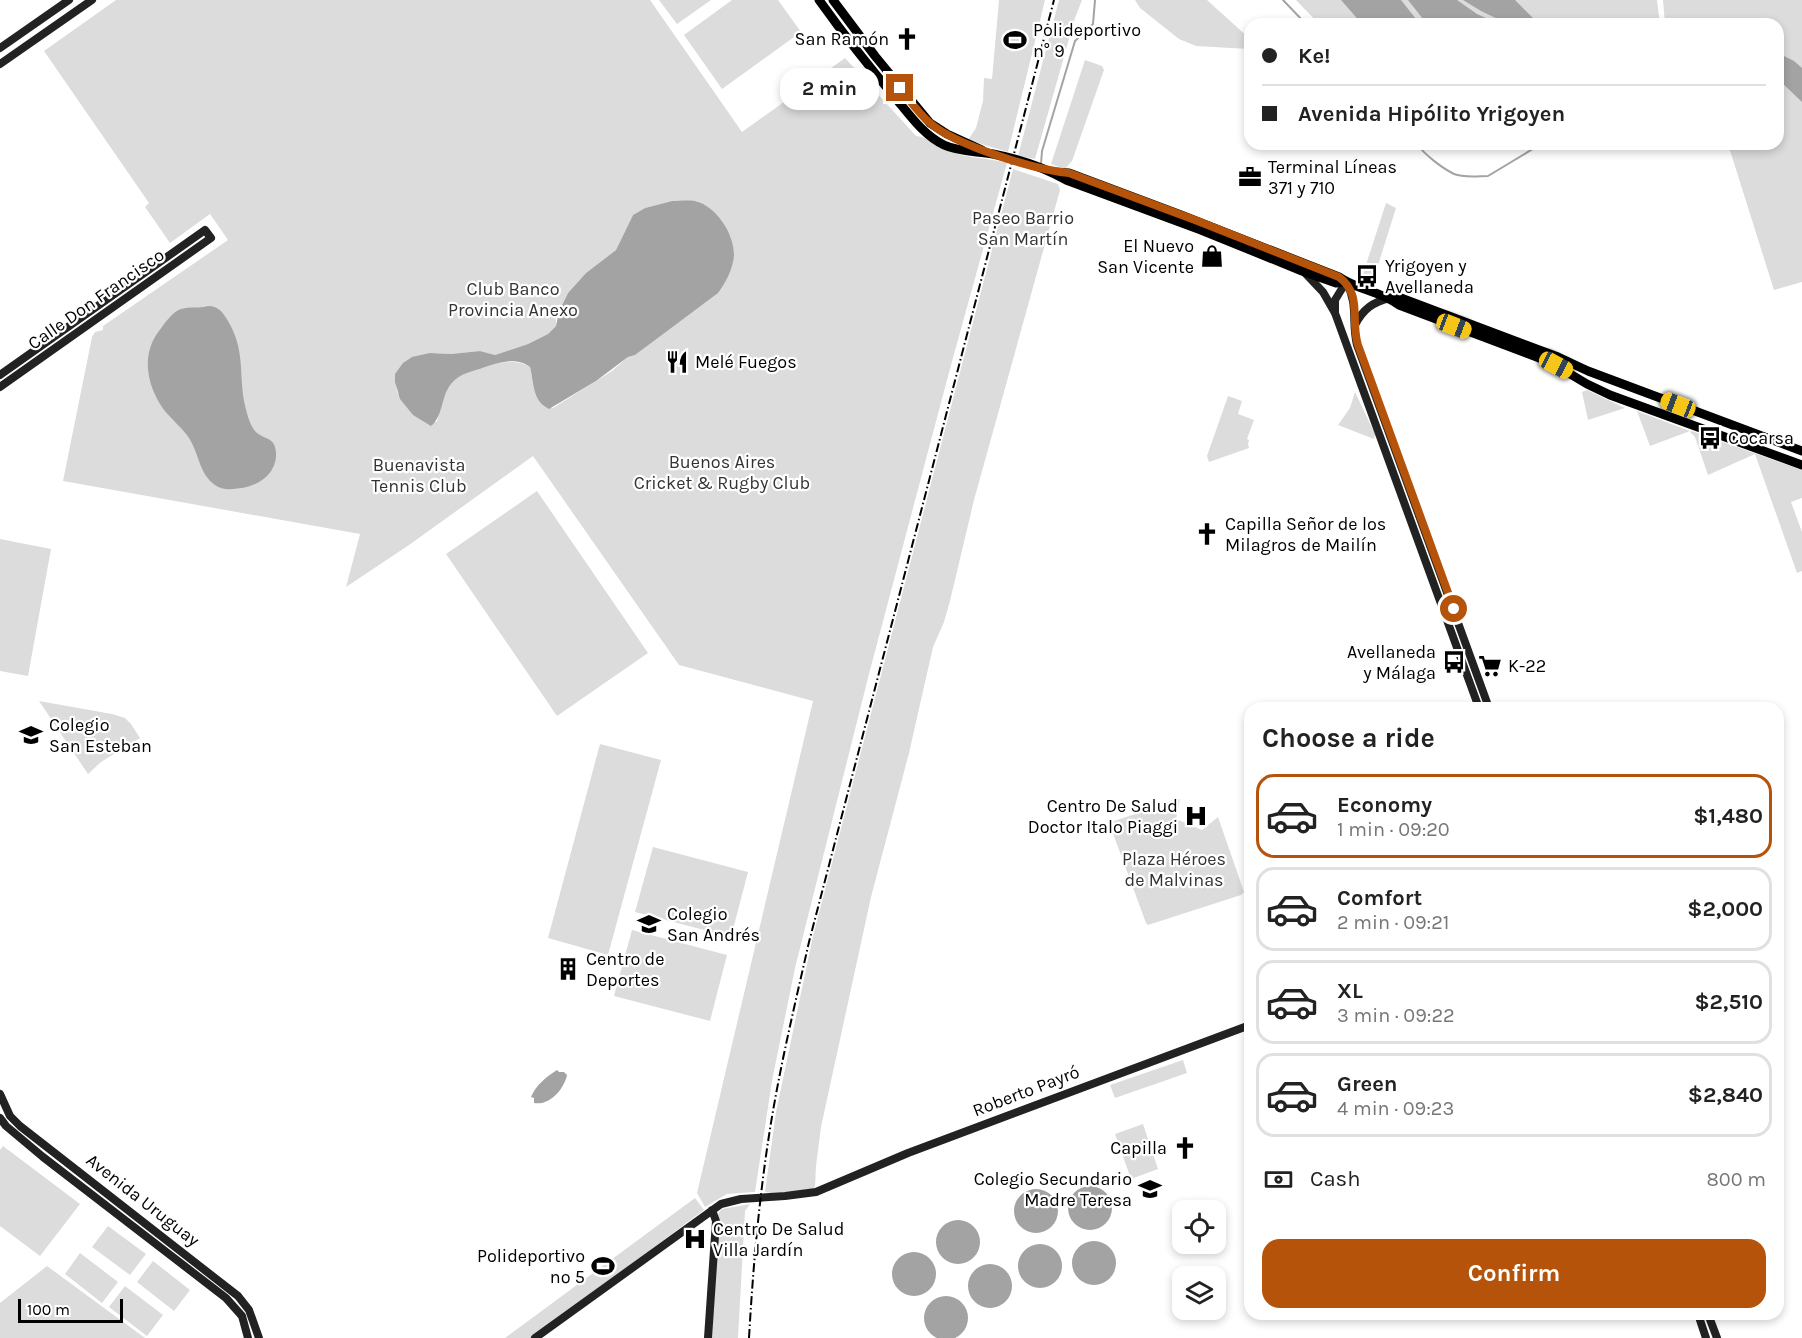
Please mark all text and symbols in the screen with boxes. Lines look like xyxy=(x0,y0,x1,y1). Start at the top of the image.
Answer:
place label: Polideportivo n° 9 xyxy=(1033,19,1141,62)
church icon: San Ramón xyxy=(894,26,920,52)
sports icon: Polideportivo n° 9 xyxy=(1002,27,1028,53)
place label: San Ramón xyxy=(795,28,889,50)
text: Ke! xyxy=(1298,43,1331,69)
callout: 2 min xyxy=(780,67,879,109)
route end xyxy=(886,74,913,101)
text: 2 min xyxy=(802,77,857,100)
text: Avenida Hipólito Yrigoyen xyxy=(1298,101,1565,127)
place label: Terminal Líneas 371 y 710 xyxy=(1268,156,1397,199)
office icon: Terminal Líneas 371 y 710 xyxy=(1237,164,1263,190)
park label: Paseo Barrio San Martín xyxy=(972,207,1074,250)
place label: El Nuevo San Vicente xyxy=(1097,235,1194,278)
shop icon: El Nuevo San Vicente xyxy=(1199,243,1225,269)
street label: Calle Don Francisco xyxy=(24,244,168,354)
place label: Yrigoyen y Avellaneda xyxy=(1385,255,1474,298)
bus stop icon: Yrigoyen y Avellaneda xyxy=(1354,263,1380,289)
park label: Club Banco Provincia Anexo xyxy=(448,278,578,321)
car xyxy=(1434,311,1474,341)
restaurant icon: Melé Fuegos xyxy=(664,349,690,375)
car xyxy=(1536,349,1576,381)
place label: Melé Fuegos xyxy=(695,351,797,373)
car xyxy=(1658,390,1698,420)
bus stop icon: Cocarsa xyxy=(1697,425,1723,451)
place label: Cocarsa xyxy=(1728,427,1794,449)
park label: Buenos Aires Cricket & Rugby Club xyxy=(634,451,810,494)
park label: Buenavista Tennis Club xyxy=(371,454,467,497)
place label: Capilla Señor de los Milagros de Mailín xyxy=(1225,513,1386,556)
church icon: Capilla Señor de los Milagros de Mailín xyxy=(1194,521,1220,547)
route start xyxy=(1440,595,1467,622)
place label: Avellaneda y Málaga xyxy=(1347,641,1436,684)
bus stop icon: Avellaneda y Málaga xyxy=(1441,649,1467,675)
supermarket icon: K-22 xyxy=(1477,653,1503,679)
place label: K-22 xyxy=(1508,655,1546,677)
place label: Colegio San Esteban xyxy=(49,714,152,757)
school or university icon: Colegio San Esteban xyxy=(18,722,44,748)
text: Choose a ride xyxy=(1262,722,1435,754)
icon: car xyxy=(1265,789,1319,843)
text: Economy xyxy=(1337,792,1432,818)
place label: Centro De Salud Doctor Italo Piaggi xyxy=(1028,795,1178,838)
hospital icon: Centro De Salud Doctor Italo Piaggi xyxy=(1183,803,1209,829)
text: $1,480 xyxy=(1693,803,1763,829)
text: 1 min · 09:20 xyxy=(1337,818,1450,841)
park label: Plaza Héroes de Malvinas xyxy=(1122,848,1226,891)
icon: car xyxy=(1265,882,1319,936)
text: Comfort xyxy=(1337,885,1422,911)
text: $2,000 xyxy=(1687,896,1763,922)
place label: Colegio San Andrés xyxy=(667,903,760,946)
school or university icon: Colegio San Andrés xyxy=(636,911,662,937)
text: 2 min · 09:21 xyxy=(1337,911,1449,934)
place label: Centro de Deportes xyxy=(586,948,664,991)
building icon: Centro de Deportes xyxy=(555,956,581,982)
icon: car xyxy=(1265,975,1319,1029)
text: XL xyxy=(1337,978,1363,1004)
text: $2,510 xyxy=(1694,989,1763,1015)
text: 3 min · 09:22 xyxy=(1337,1004,1455,1027)
street label: Roberto Payró xyxy=(969,1061,1083,1121)
icon: car xyxy=(1265,1068,1319,1122)
text: Green xyxy=(1337,1071,1398,1097)
text: $2,840 xyxy=(1688,1082,1763,1108)
text: 4 min · 09:23 xyxy=(1337,1097,1454,1120)
church icon: Capilla xyxy=(1172,1135,1198,1161)
place label: Capilla xyxy=(1110,1137,1167,1159)
street label: Avenida Uruguay xyxy=(82,1149,205,1251)
icon: cash xyxy=(1262,1163,1295,1196)
text: Cash xyxy=(1310,1166,1360,1192)
place label: Colegio Secundario Madre Teresa xyxy=(974,1168,1132,1211)
text: 800 m xyxy=(1707,1168,1766,1191)
school or university icon: Colegio Secundario Madre Teresa xyxy=(1137,1176,1163,1202)
map controls xyxy=(1172,1200,1226,1320)
button: locate xyxy=(1172,1200,1226,1254)
place label: Centro De Salud Villa Jardín xyxy=(713,1218,844,1261)
hospital icon: Centro De Salud Villa Jardín xyxy=(682,1226,708,1252)
button: Confirm xyxy=(1262,1239,1766,1308)
place label: Polideportivo nº 5 xyxy=(477,1245,585,1288)
sports icon: Polideportivo nº 5 xyxy=(590,1253,616,1279)
button: layers xyxy=(1172,1266,1226,1320)
scale bar xyxy=(18,1296,123,1324)
text: 100 m xyxy=(27,1300,70,1319)

